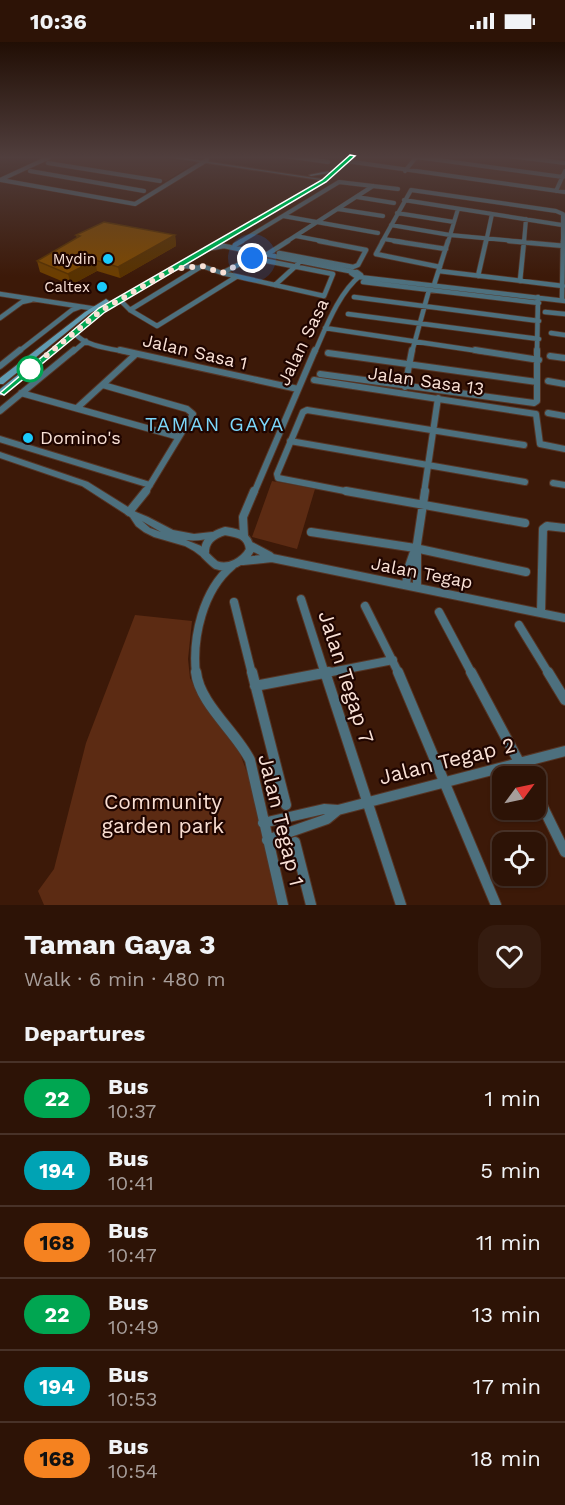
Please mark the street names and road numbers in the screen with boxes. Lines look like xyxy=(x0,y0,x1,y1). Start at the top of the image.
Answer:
street label: Jalan Sasa xyxy=(272,295,333,389)
street label: Jalan Sasa 1 xyxy=(141,329,249,374)
street label: Jalan Sasa 13 xyxy=(367,362,486,399)
street label: Jalan Tegap xyxy=(370,552,475,593)
street label: Jalan Tegap 7 xyxy=(313,607,380,747)
street label: Jalan Tegap 2 xyxy=(376,732,518,790)
street label: Jalan Tegap 1 xyxy=(253,751,310,888)

